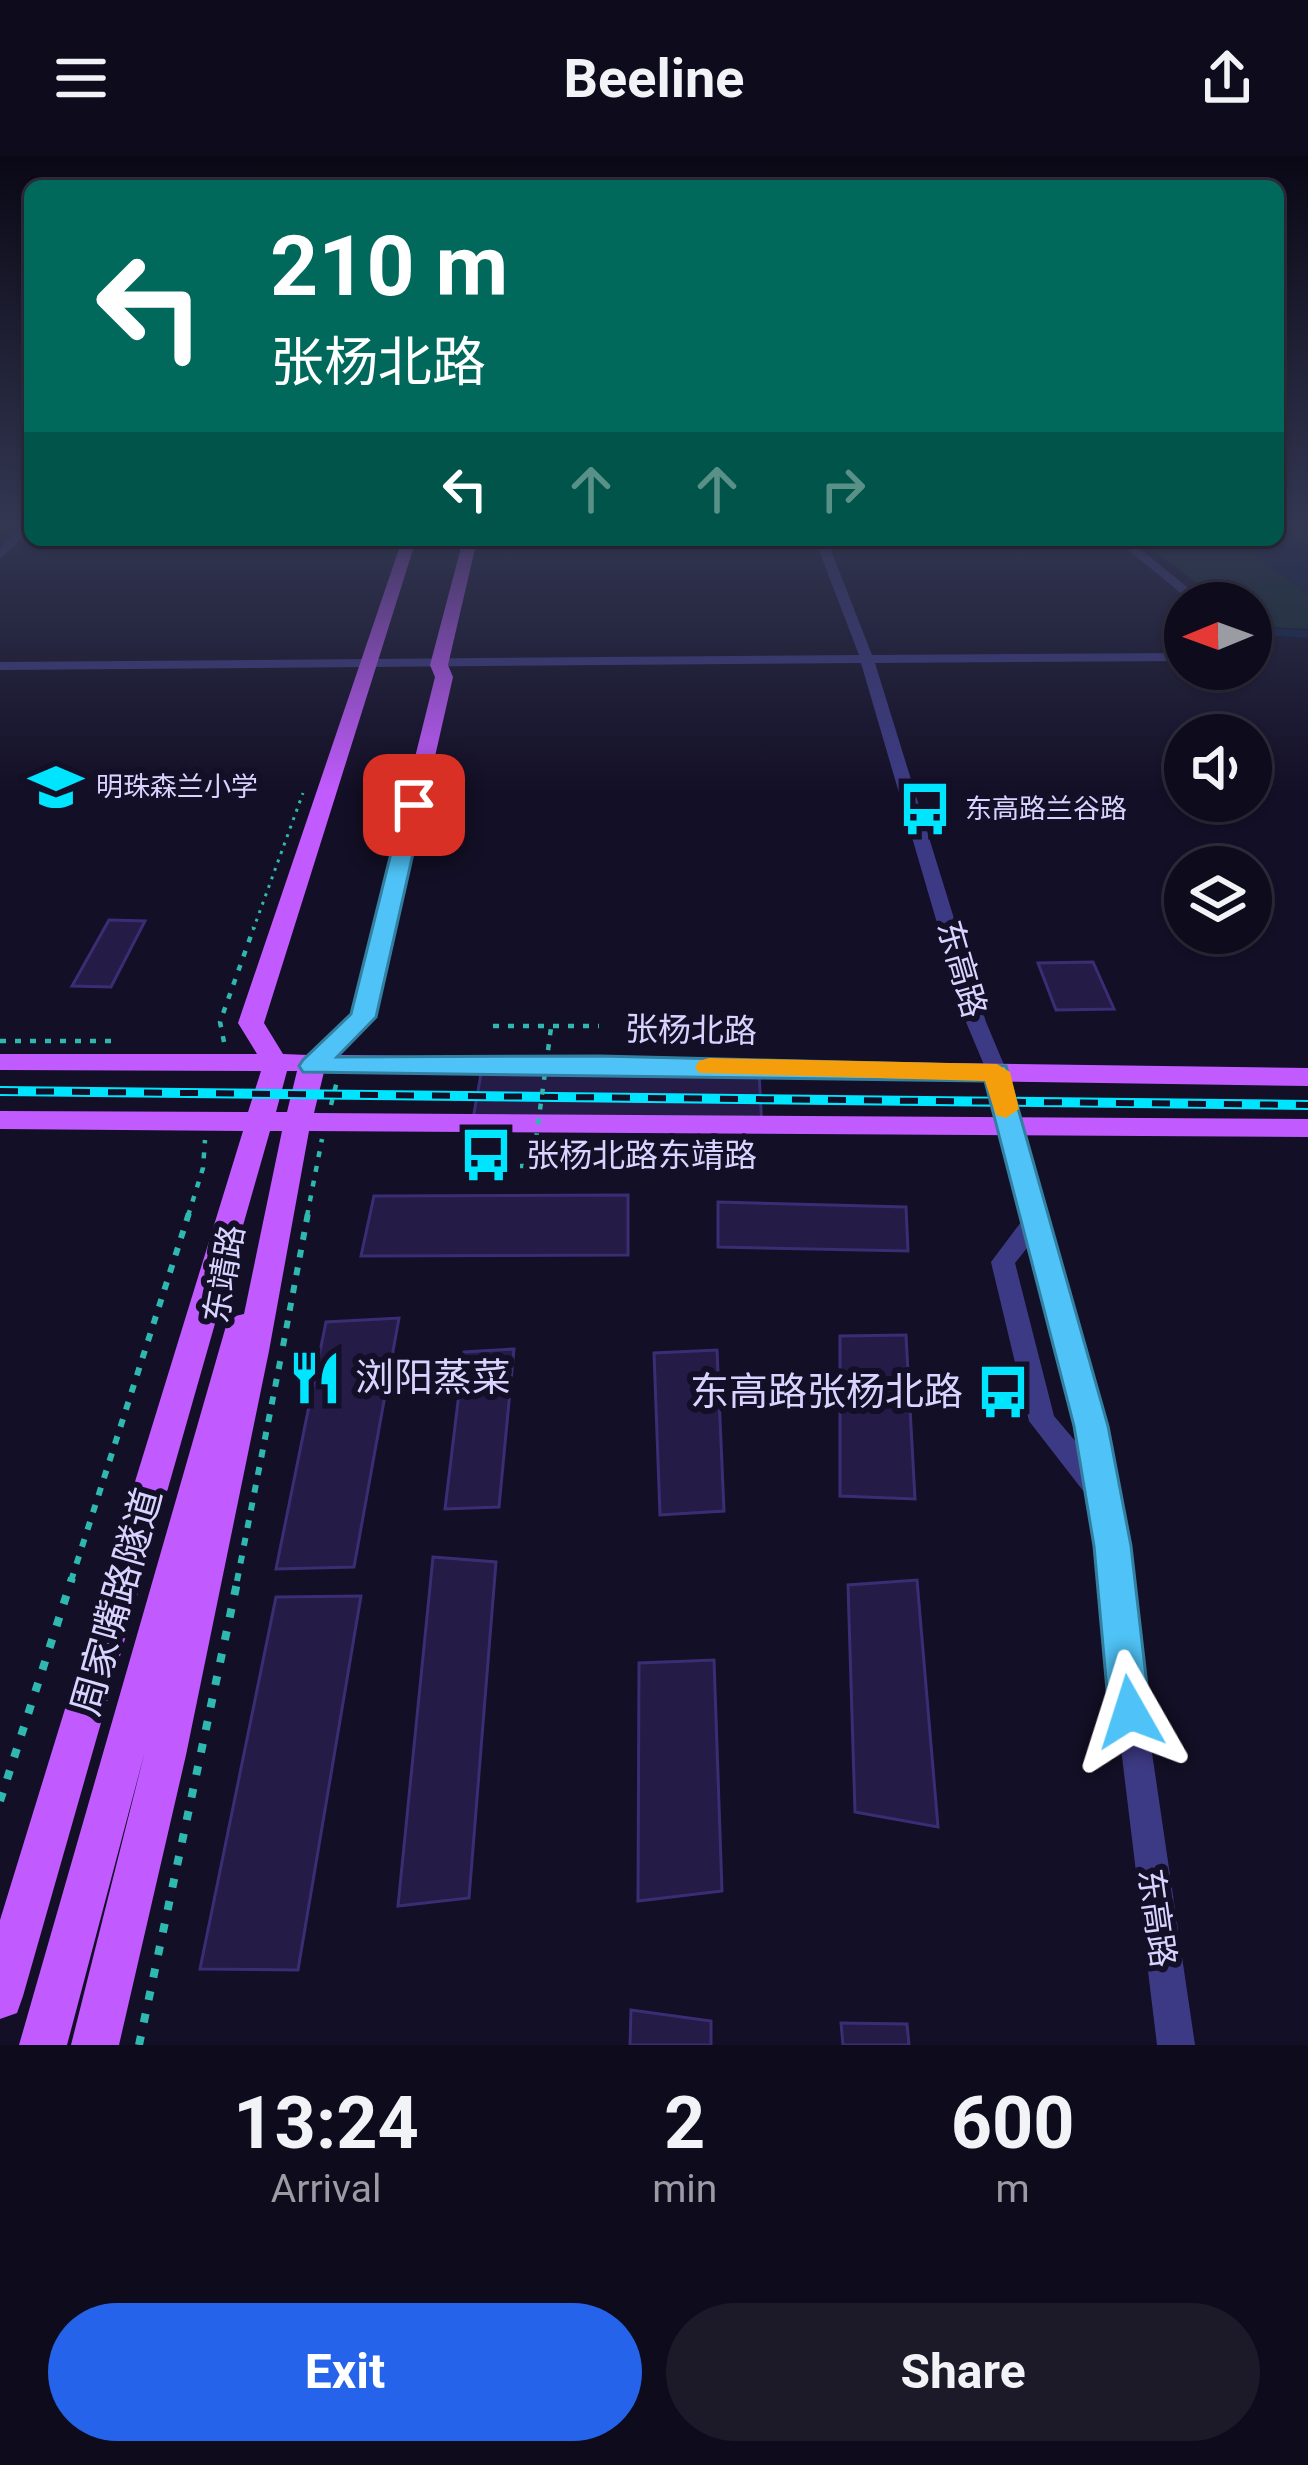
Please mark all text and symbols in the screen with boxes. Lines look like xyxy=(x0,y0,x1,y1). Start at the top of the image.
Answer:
icon: menu xyxy=(48,45,114,111)
icon: share xyxy=(1194,45,1260,111)
text: Beeline xyxy=(564,47,744,110)
text: 210 m xyxy=(270,217,508,316)
icon: left xyxy=(72,228,228,384)
text: 张杨北路 xyxy=(270,331,486,394)
icon: left xyxy=(432,456,498,522)
icon: ahead xyxy=(558,456,624,522)
icon: ahead xyxy=(684,456,750,522)
icon: right xyxy=(810,456,876,522)
north arrow xyxy=(1164,582,1272,690)
map controls xyxy=(1164,582,1272,954)
button: sound xyxy=(1164,714,1272,822)
pin xyxy=(363,754,465,856)
school or university icon: 明珠森兰小学 xyxy=(27,758,85,816)
place label: 明珠森兰小学 xyxy=(96,771,258,803)
icon: arrive xyxy=(381,772,447,838)
bus stop icon: 东高路兰谷路 xyxy=(896,780,954,838)
place label: 东高路兰谷路 xyxy=(965,793,1127,825)
button: layers xyxy=(1164,846,1272,954)
street label: 东高路 xyxy=(930,916,994,1022)
street label: 张杨北路 xyxy=(625,1009,757,1051)
bus stop icon: 张杨北路东靖路 xyxy=(457,1126,515,1184)
place label: 张杨北路东靖路 xyxy=(526,1136,757,1175)
street label: 东靖路 xyxy=(196,1222,252,1326)
restaurant icon: 浏阳蒸菜 xyxy=(286,1349,344,1407)
place label: 浏阳蒸菜 xyxy=(355,1355,511,1401)
bus stop icon: 东高路张杨北路 xyxy=(974,1363,1032,1421)
place label: 东高路张杨北路 xyxy=(690,1369,963,1415)
street label: 周家嘴路隧道 xyxy=(63,1483,171,1721)
position arrow xyxy=(1067,1649,1193,1775)
street label: 东高路 xyxy=(1131,1866,1183,1970)
text: 13:24 xyxy=(233,2081,419,2166)
text: 2 xyxy=(664,2081,705,2166)
text: 600 xyxy=(951,2081,1075,2166)
text: Arrival xyxy=(271,2166,381,2212)
text: min xyxy=(652,2166,717,2212)
text: m xyxy=(996,2166,1030,2212)
button: Exit xyxy=(48,2303,642,2441)
button: Share xyxy=(666,2303,1260,2441)

